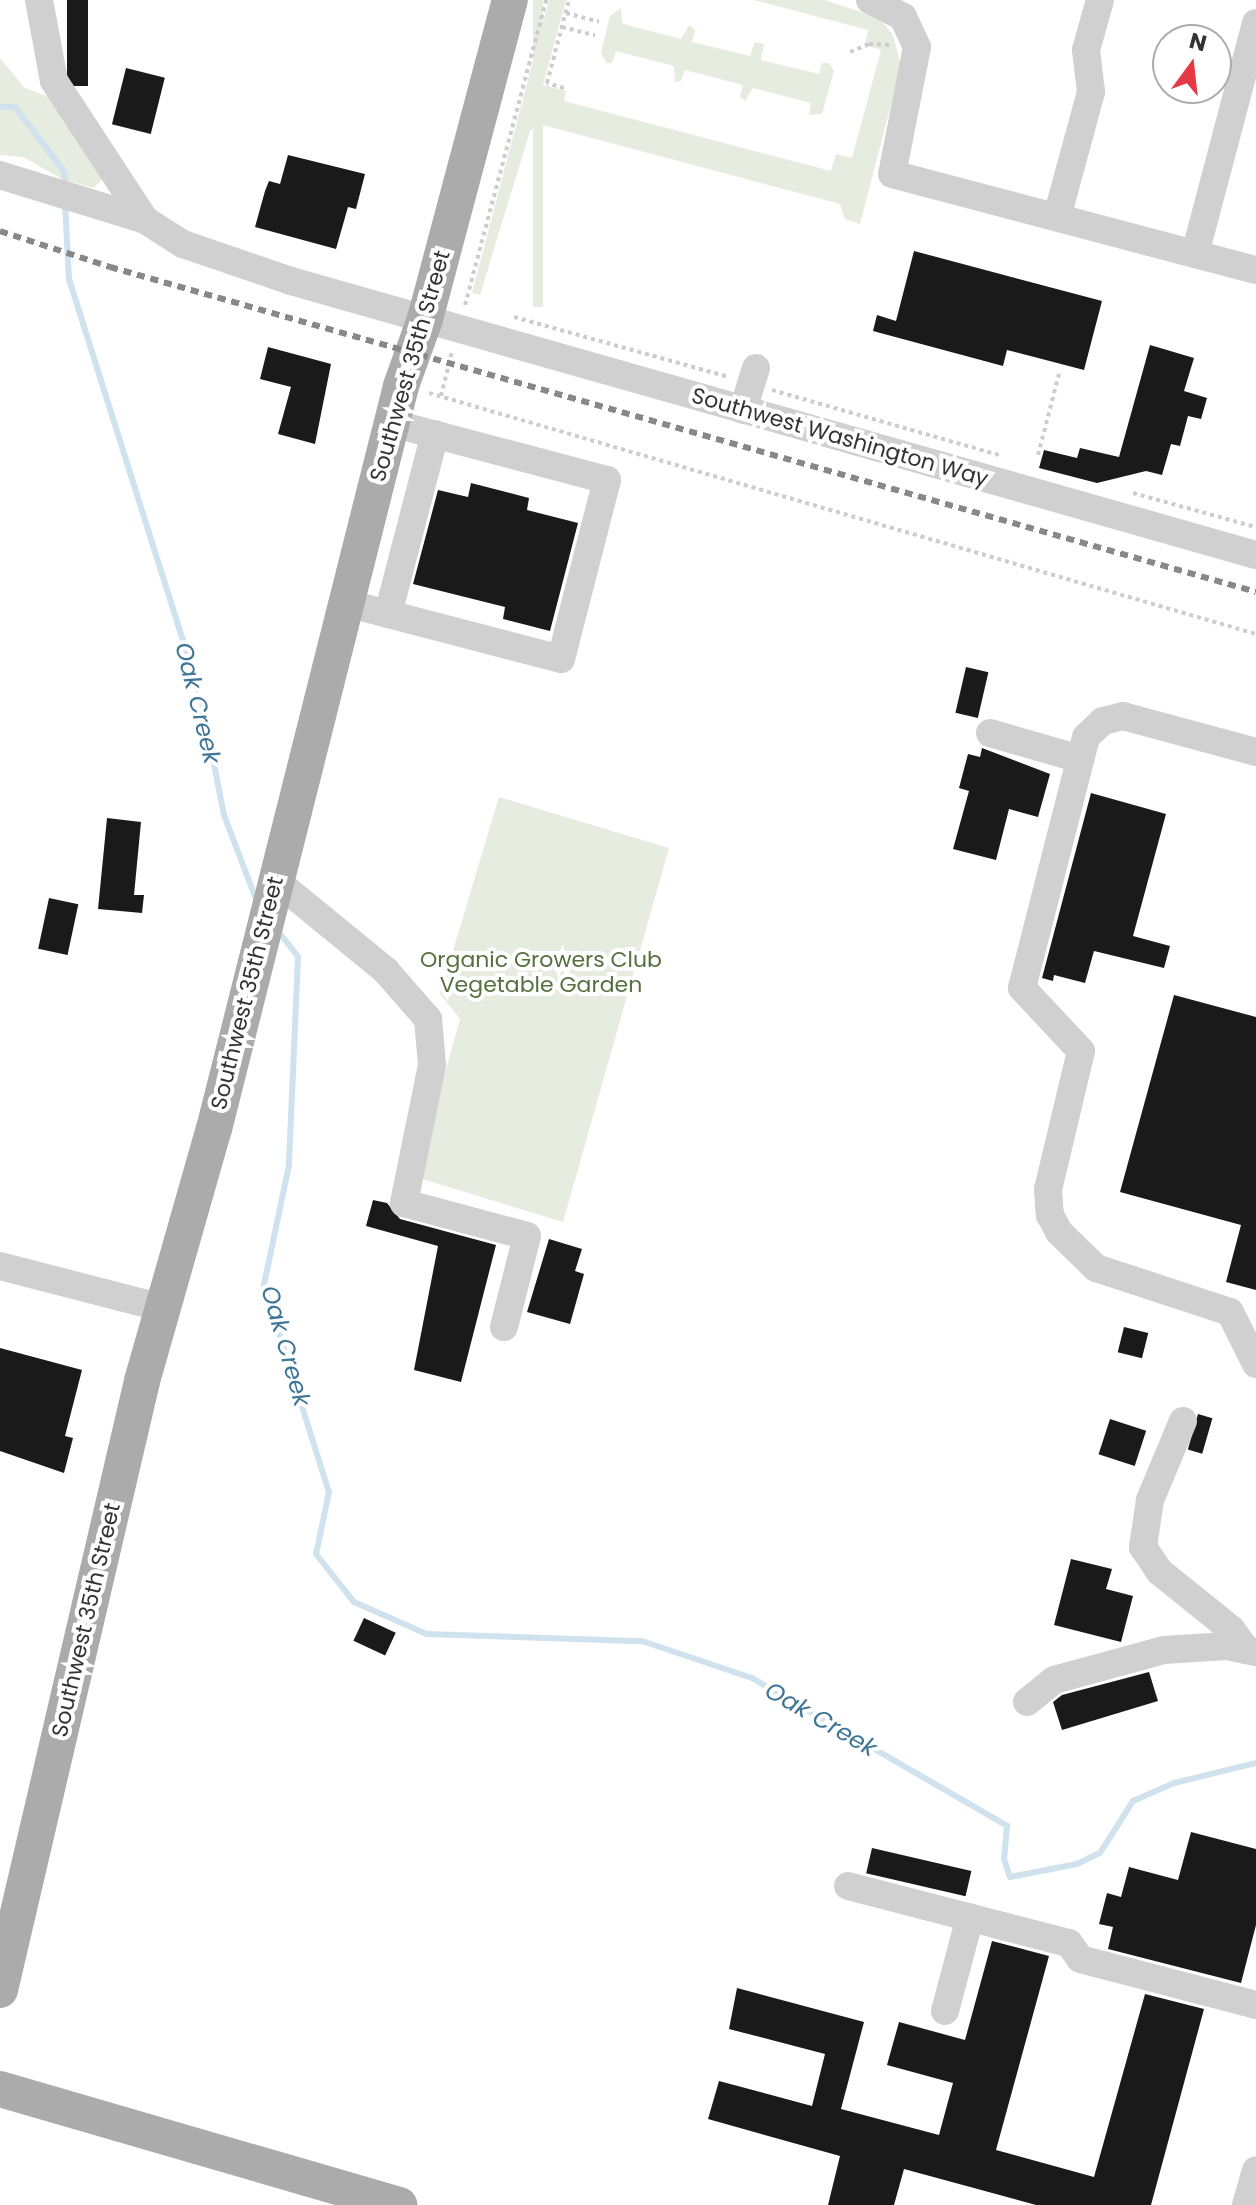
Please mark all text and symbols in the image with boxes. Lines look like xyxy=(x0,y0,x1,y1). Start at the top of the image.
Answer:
north arrow xyxy=(1152,24,1232,104)
text: N xyxy=(1186,25,1210,59)
street label: Southwest 35th Street xyxy=(364,247,456,485)
street label: Southwest Washington Way xyxy=(689,382,991,492)
water label: Oak Creek xyxy=(169,639,227,767)
street label: Southwest 35th Street xyxy=(205,874,289,1112)
park label: Organic Growers Club Vegetable Garden xyxy=(420,946,662,998)
water label: Oak Creek xyxy=(255,1282,317,1410)
street label: Southwest 35th Street xyxy=(46,1500,126,1740)
water label: Oak Creek xyxy=(760,1675,882,1763)

